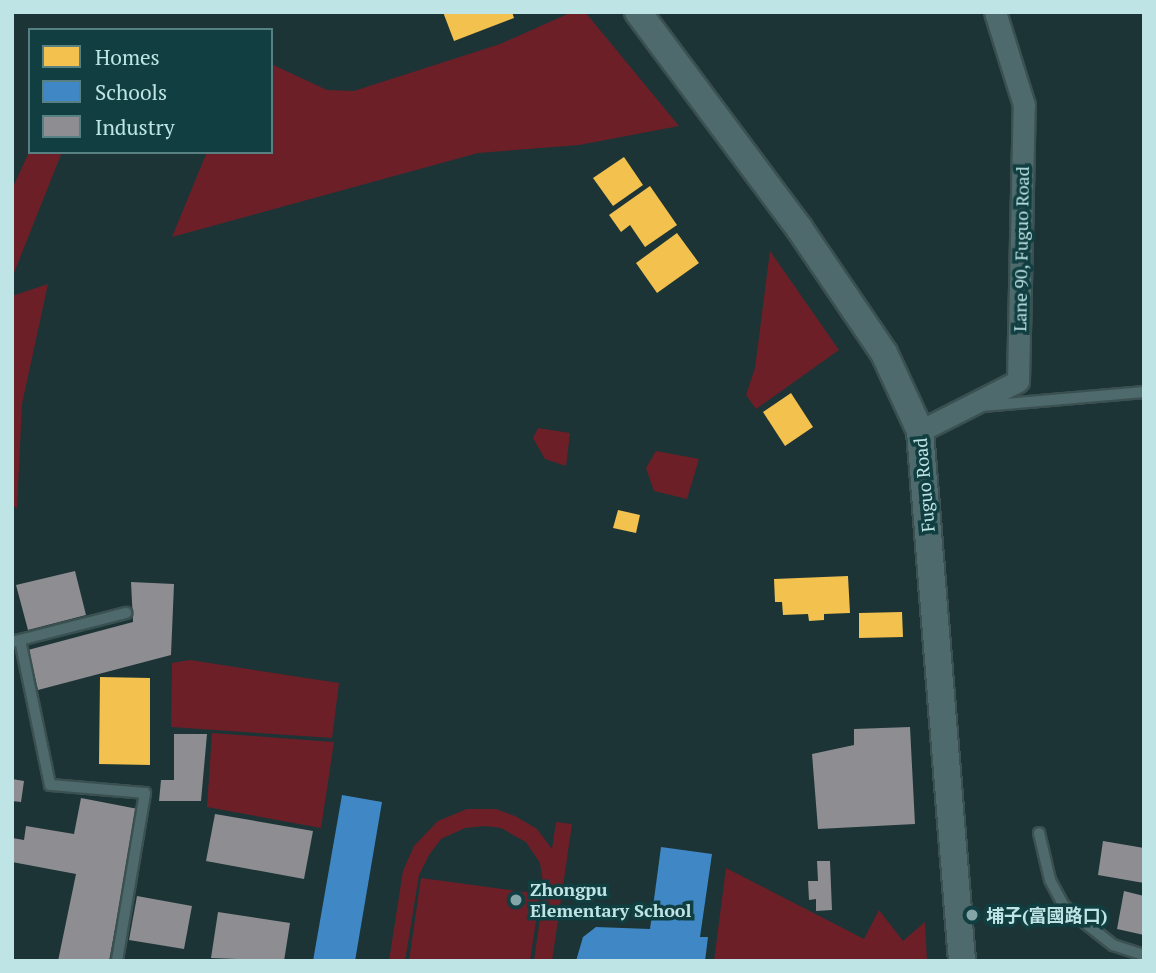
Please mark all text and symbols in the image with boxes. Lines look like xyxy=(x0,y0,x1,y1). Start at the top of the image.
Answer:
legend xyxy=(28,28,273,154)
text: Homes xyxy=(95,43,160,71)
text: Schools xyxy=(95,78,167,106)
text: Industry xyxy=(95,113,175,141)
street label: Lane 90, Fuguo Road xyxy=(1009,166,1033,332)
street label: Fuguo Road xyxy=(909,437,939,533)
place label: Zhongpu Elementary School xyxy=(530,879,692,922)
marker: Zhongpu Elementary School xyxy=(508,892,524,908)
place label: 埔子(富國路口) xyxy=(986,904,1107,926)
marker: 埔子(富國路口) xyxy=(964,907,980,923)

